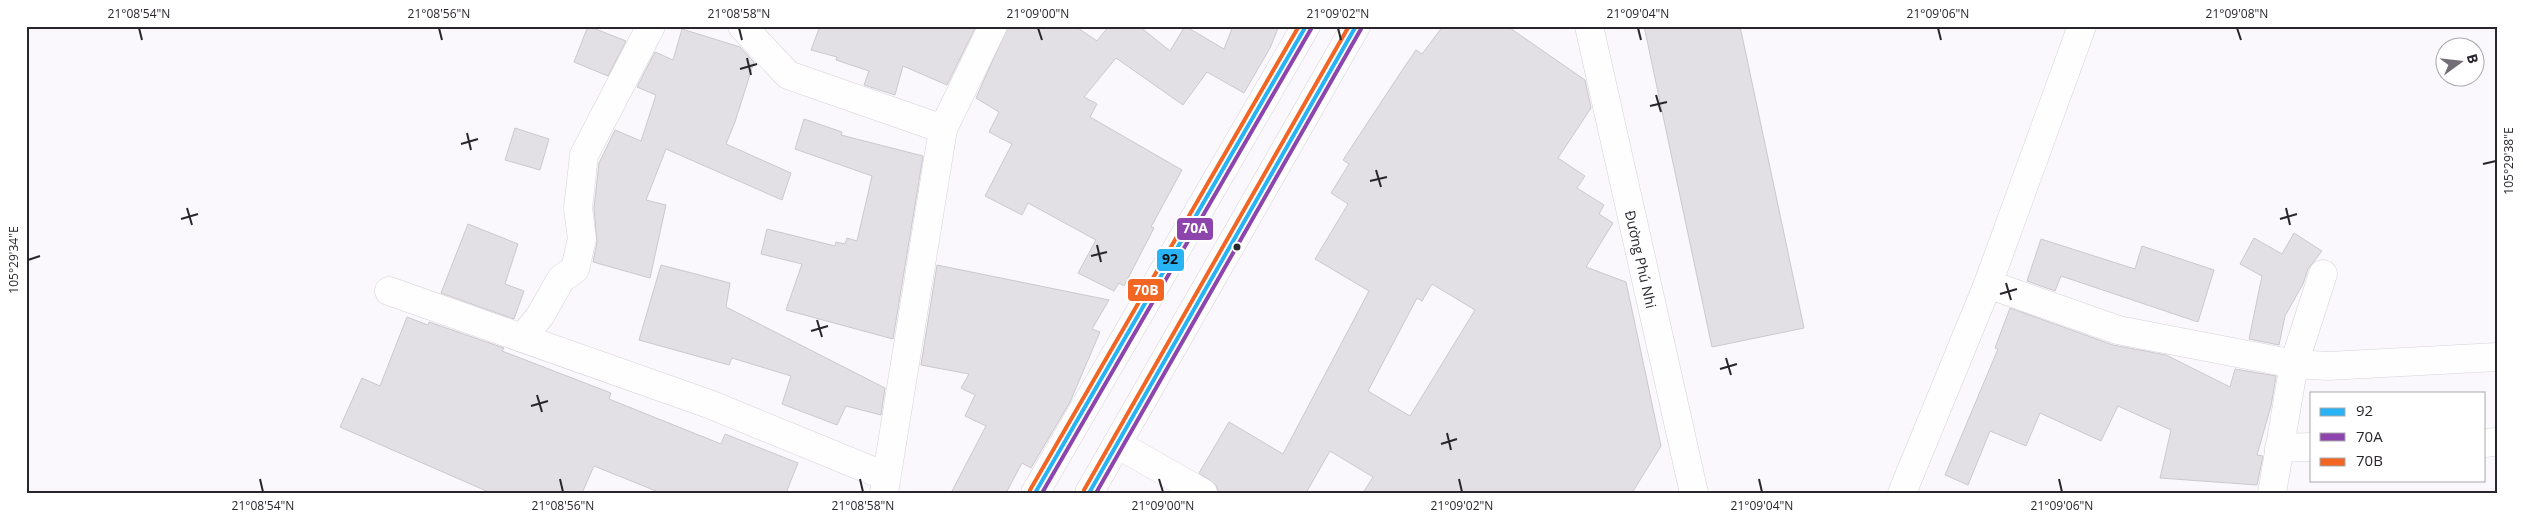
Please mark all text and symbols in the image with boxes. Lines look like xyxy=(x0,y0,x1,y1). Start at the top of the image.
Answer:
text: 21°08'54"N xyxy=(108,5,170,22)
text: 21°08'56"N xyxy=(408,5,470,22)
text: 21°08'58"N xyxy=(708,5,770,22)
text: 21°09'00"N xyxy=(1007,5,1069,22)
text: 21°09'02"N xyxy=(1307,5,1369,22)
text: 21°09'04"N xyxy=(1607,5,1669,22)
text: 21°09'06"N xyxy=(1907,5,1969,22)
text: 21°09'08"N xyxy=(2206,5,2268,22)
north arrow xyxy=(2436,38,2486,88)
text: B xyxy=(2463,52,2483,66)
text: 105°29'38"E xyxy=(2500,127,2517,195)
street label: Đường Phú Nhi xyxy=(1621,208,1662,310)
line badge: 70A xyxy=(1176,217,1214,241)
text: 70A xyxy=(1182,218,1208,237)
text: 105°29'34"E xyxy=(5,226,22,294)
unlabelled marker xyxy=(1232,242,1242,252)
line badge: 92 xyxy=(1156,248,1185,272)
text: 92 xyxy=(1162,249,1178,268)
line badge: 70B xyxy=(1127,278,1165,302)
text: 70B xyxy=(1133,280,1159,299)
legend xyxy=(2310,392,2486,482)
text: 92 xyxy=(2356,400,2373,420)
text: 70A xyxy=(2356,426,2383,446)
text: 70B xyxy=(2356,450,2383,470)
text: 21°08'54"N xyxy=(232,497,294,514)
text: 21°08'56"N xyxy=(532,497,594,514)
text: 21°08'58"N xyxy=(832,497,894,514)
text: 21°09'00"N xyxy=(1132,497,1194,514)
text: 21°09'02"N xyxy=(1431,497,1493,514)
text: 21°09'04"N xyxy=(1731,497,1793,514)
text: 21°09'06"N xyxy=(2031,497,2093,514)

